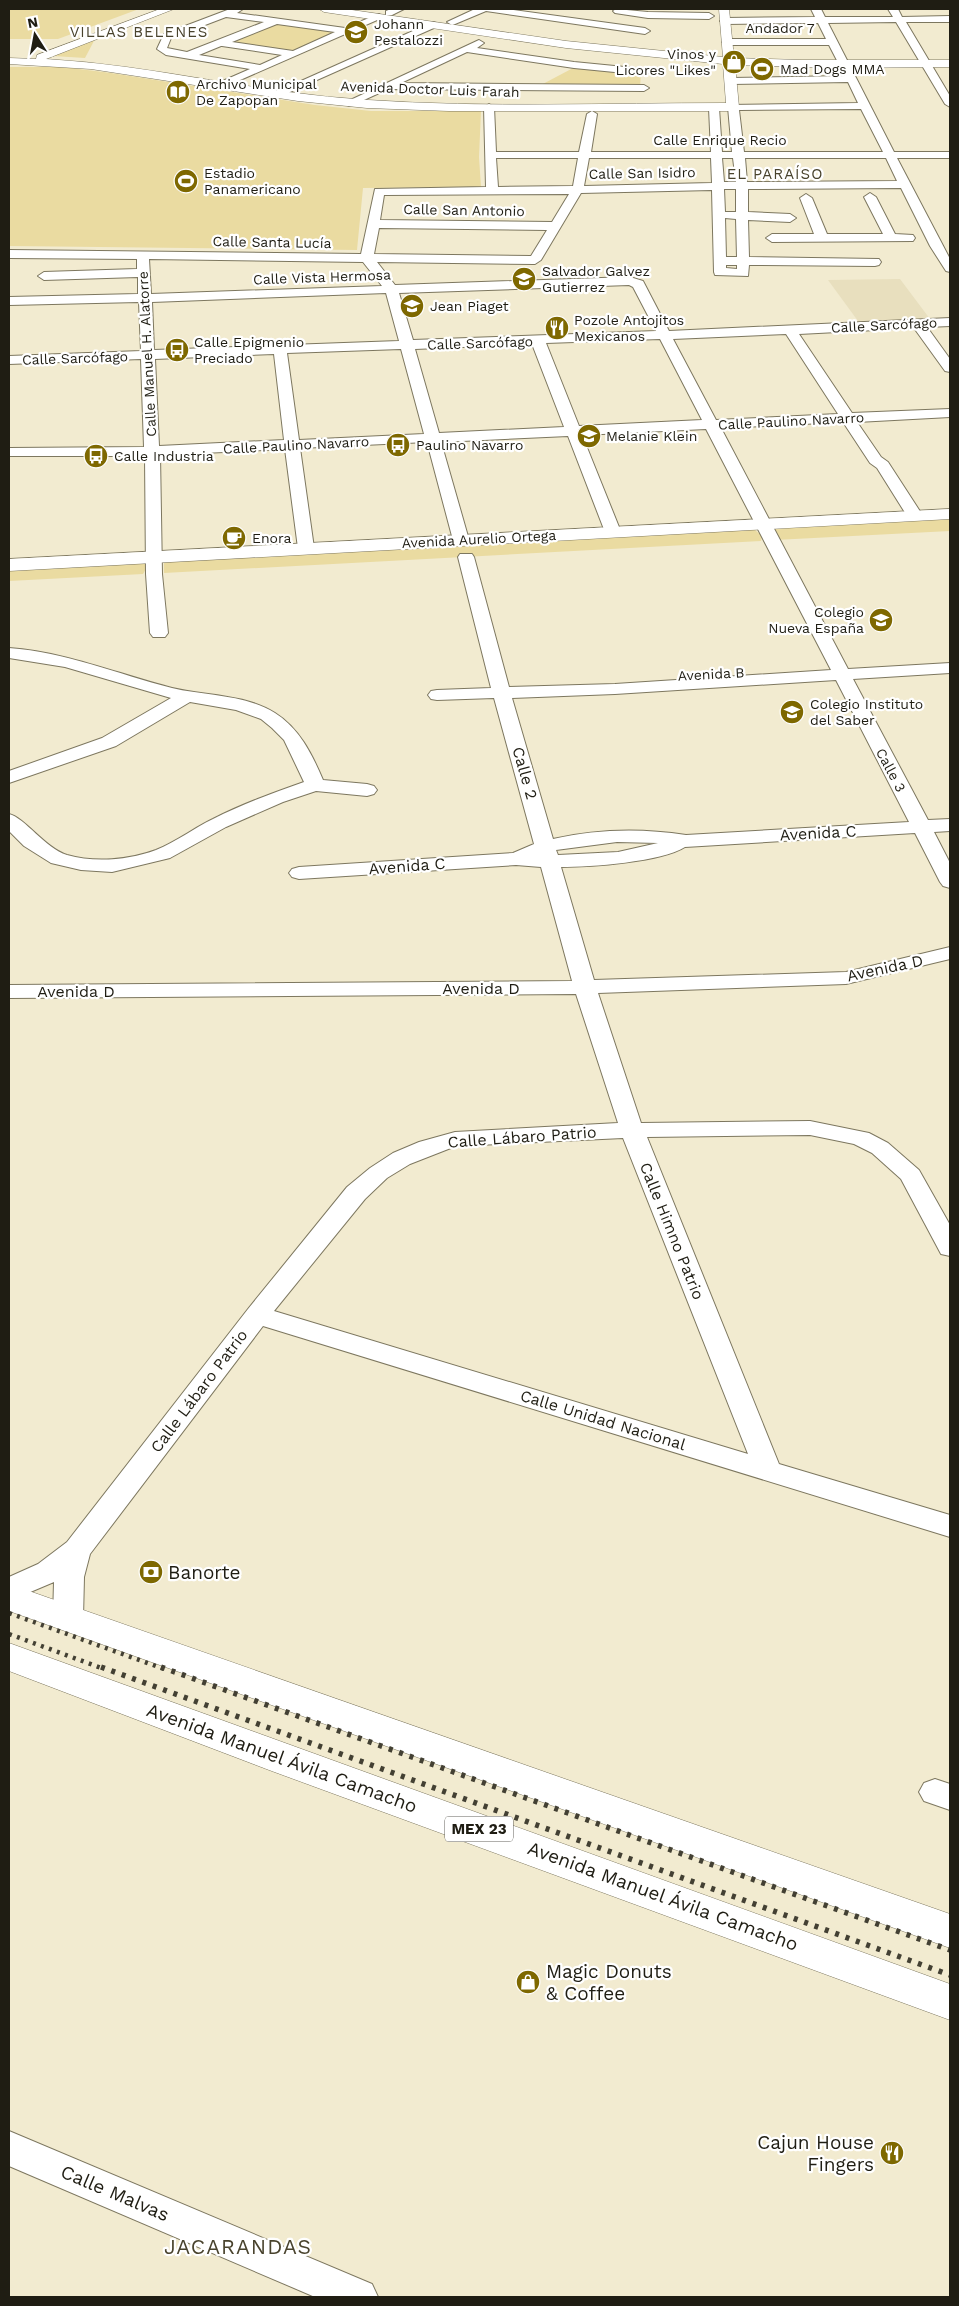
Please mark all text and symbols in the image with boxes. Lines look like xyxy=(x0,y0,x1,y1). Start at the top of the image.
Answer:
north arrow xyxy=(10,10,60,60)
text: N xyxy=(26,13,39,31)
place label: Johann Pestalozzi xyxy=(374,16,443,48)
school or university icon: Johann Pestalozzi xyxy=(343,19,369,45)
street label: Andador 7 xyxy=(745,20,815,36)
district label: VILLAS BELENES xyxy=(70,23,208,41)
place label: Vinos y Licores "Likes" xyxy=(616,46,717,78)
shop icon: Vinos y Licores "Likes" xyxy=(721,49,747,75)
sports icon: Mad Dogs MMA xyxy=(749,56,775,82)
place label: Mad Dogs MMA xyxy=(780,61,885,77)
place label: Archivo Municipal De Zapopan xyxy=(196,76,318,108)
street label: Avenida Doctor Luis Farah xyxy=(340,78,520,100)
library icon: Archivo Municipal De Zapopan xyxy=(165,79,191,105)
street label: Calle Enrique Recio xyxy=(653,132,787,148)
street label: Calle San Isidro xyxy=(588,164,696,182)
place label: Estadio Panamericano xyxy=(204,165,301,197)
district label: EL PARAÍSO xyxy=(727,165,823,183)
sports icon: Estadio Panamericano xyxy=(173,168,199,194)
street label: Calle San Antonio xyxy=(403,201,525,219)
street label: Calle Santa Lucía xyxy=(212,233,332,251)
place label: Salvador Galvez Gutierrez xyxy=(542,263,650,295)
school or university icon: Salvador Galvez Gutierrez xyxy=(511,266,537,292)
street label: Calle Vista Hermosa xyxy=(253,267,391,287)
street label: Calle Manuel H. Alatorre xyxy=(135,271,159,437)
school or university icon: Jean Piaget xyxy=(399,293,425,319)
place label: Jean Piaget xyxy=(430,298,509,314)
place label: Pozole Antojitos Mexicanos xyxy=(574,312,684,344)
street label: Calle Sarcófago xyxy=(831,314,937,336)
restaurant icon: Pozole Antojitos Mexicanos xyxy=(544,315,570,341)
street label: Calle Sarcófago xyxy=(427,333,533,353)
place label: Calle Epigmenio Preciado xyxy=(194,334,304,366)
bus stop icon: Calle Epigmenio Preciado xyxy=(164,337,190,363)
street label: Calle Sarcófago xyxy=(22,348,128,368)
street label: Calle Paulino Navarro xyxy=(717,409,865,433)
school or university icon: Melanie Klein xyxy=(576,423,602,449)
place label: Melanie Klein xyxy=(606,428,697,444)
bus stop icon: Paulino Navarro xyxy=(385,432,411,458)
street label: Calle Paulino Navarro xyxy=(222,433,370,457)
place label: Paulino Navarro xyxy=(416,437,523,453)
bus stop icon: Calle Industria xyxy=(83,443,109,469)
place label: Calle Industria xyxy=(114,448,214,464)
cafe icon: Enora xyxy=(221,525,247,551)
street label: Avenida Aurelio Ortega xyxy=(401,527,557,551)
place label: Enora xyxy=(252,530,292,546)
place label: Colegio Nueva España xyxy=(768,604,864,636)
school or university icon: Colegio Nueva España xyxy=(868,607,894,633)
street label: Avenida B xyxy=(677,664,745,684)
place label: Colegio Instituto del Saber xyxy=(810,696,923,728)
school or university icon: Colegio Instituto del Saber xyxy=(779,699,805,725)
street label: Calle 2 xyxy=(508,745,542,801)
street label: Calle 3 xyxy=(873,745,909,795)
street label: Avenida C xyxy=(779,821,857,844)
street label: Avenida C xyxy=(368,854,446,878)
street label: Avenida D xyxy=(845,951,925,985)
street label: Avenida D xyxy=(442,979,520,998)
street label: Avenida D xyxy=(37,982,115,1001)
street label: Calle Lábaro Patrio xyxy=(447,1122,597,1152)
street label: Calle Himno Patrio xyxy=(636,1160,708,1302)
street label: Calle Lábaro Patrio xyxy=(147,1326,251,1456)
street label: Calle Unidad Nacional xyxy=(518,1386,688,1454)
bank icon: Banorte xyxy=(138,1559,164,1585)
place label: Banorte xyxy=(168,1561,240,1584)
street label: Avenida Manuel Ávila Camacho xyxy=(144,1698,420,1818)
road number: MEX 23 xyxy=(445,1816,513,1842)
street label: Avenida Manuel Ávila Camacho xyxy=(525,1836,801,1956)
place label: Magic Donuts & Coffee xyxy=(546,1960,672,2005)
shop icon: Magic Donuts & Coffee xyxy=(515,1969,541,1995)
place label: Cajun House Fingers xyxy=(757,2131,874,2176)
restaurant icon: Cajun House Fingers xyxy=(879,2140,905,2166)
street label: Calle Malvas xyxy=(57,2160,173,2226)
district label: JACARANDAS xyxy=(164,2234,312,2259)

